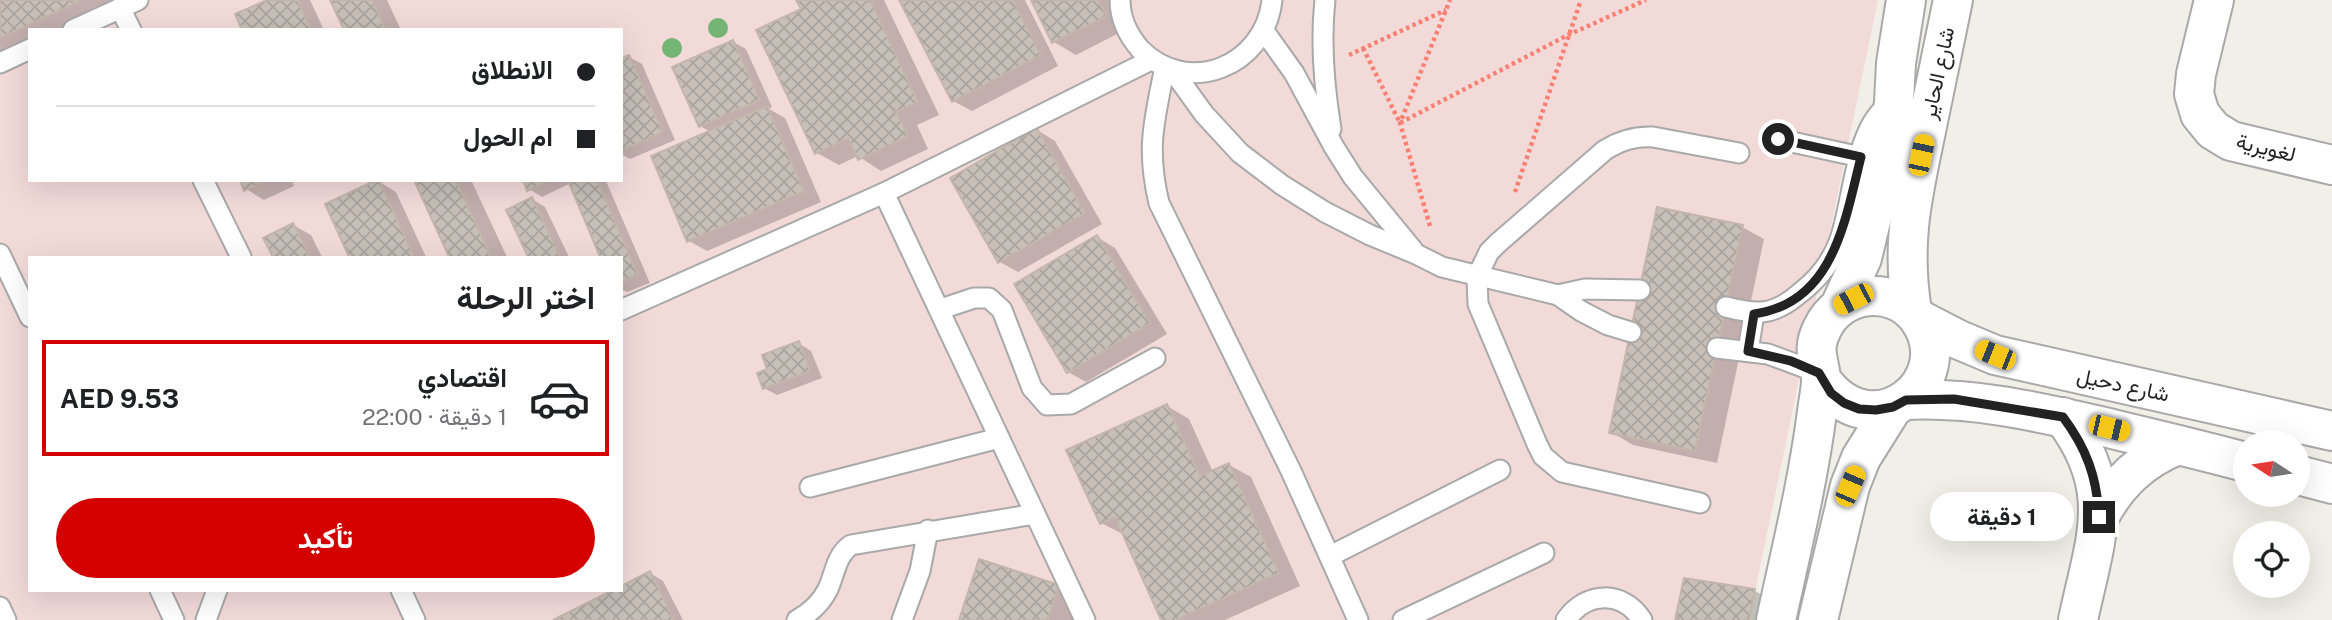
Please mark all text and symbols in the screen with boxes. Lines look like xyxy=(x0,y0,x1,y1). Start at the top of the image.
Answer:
street label: شارع الحاير xyxy=(1915,25,1961,123)
text: الانطلاق xyxy=(471,54,553,85)
text: ام الحول xyxy=(463,121,553,152)
route start xyxy=(1762,123,1794,155)
street label: لغويرية xyxy=(2234,128,2298,168)
car xyxy=(1907,132,1936,178)
text: اختر الرحلة xyxy=(457,279,595,316)
car xyxy=(1830,280,1877,318)
car xyxy=(1972,337,2019,373)
text: اقتصادي xyxy=(418,362,507,393)
street label: شارع دحيل xyxy=(2074,363,2172,408)
icon: car xyxy=(528,367,591,430)
text: AED 9.53 xyxy=(60,383,179,414)
text: 1 دقيقة · 22:00 xyxy=(362,403,507,430)
car xyxy=(2087,413,2132,443)
north arrow xyxy=(2233,430,2310,508)
map controls xyxy=(2233,430,2310,598)
car xyxy=(1833,463,1868,509)
callout: 1 دقيقة xyxy=(1931,492,2074,542)
button: تأكيد xyxy=(56,498,595,578)
route end xyxy=(2083,501,2115,533)
text: 1 دقيقة xyxy=(1967,503,2037,530)
button: locate xyxy=(2233,521,2310,598)

